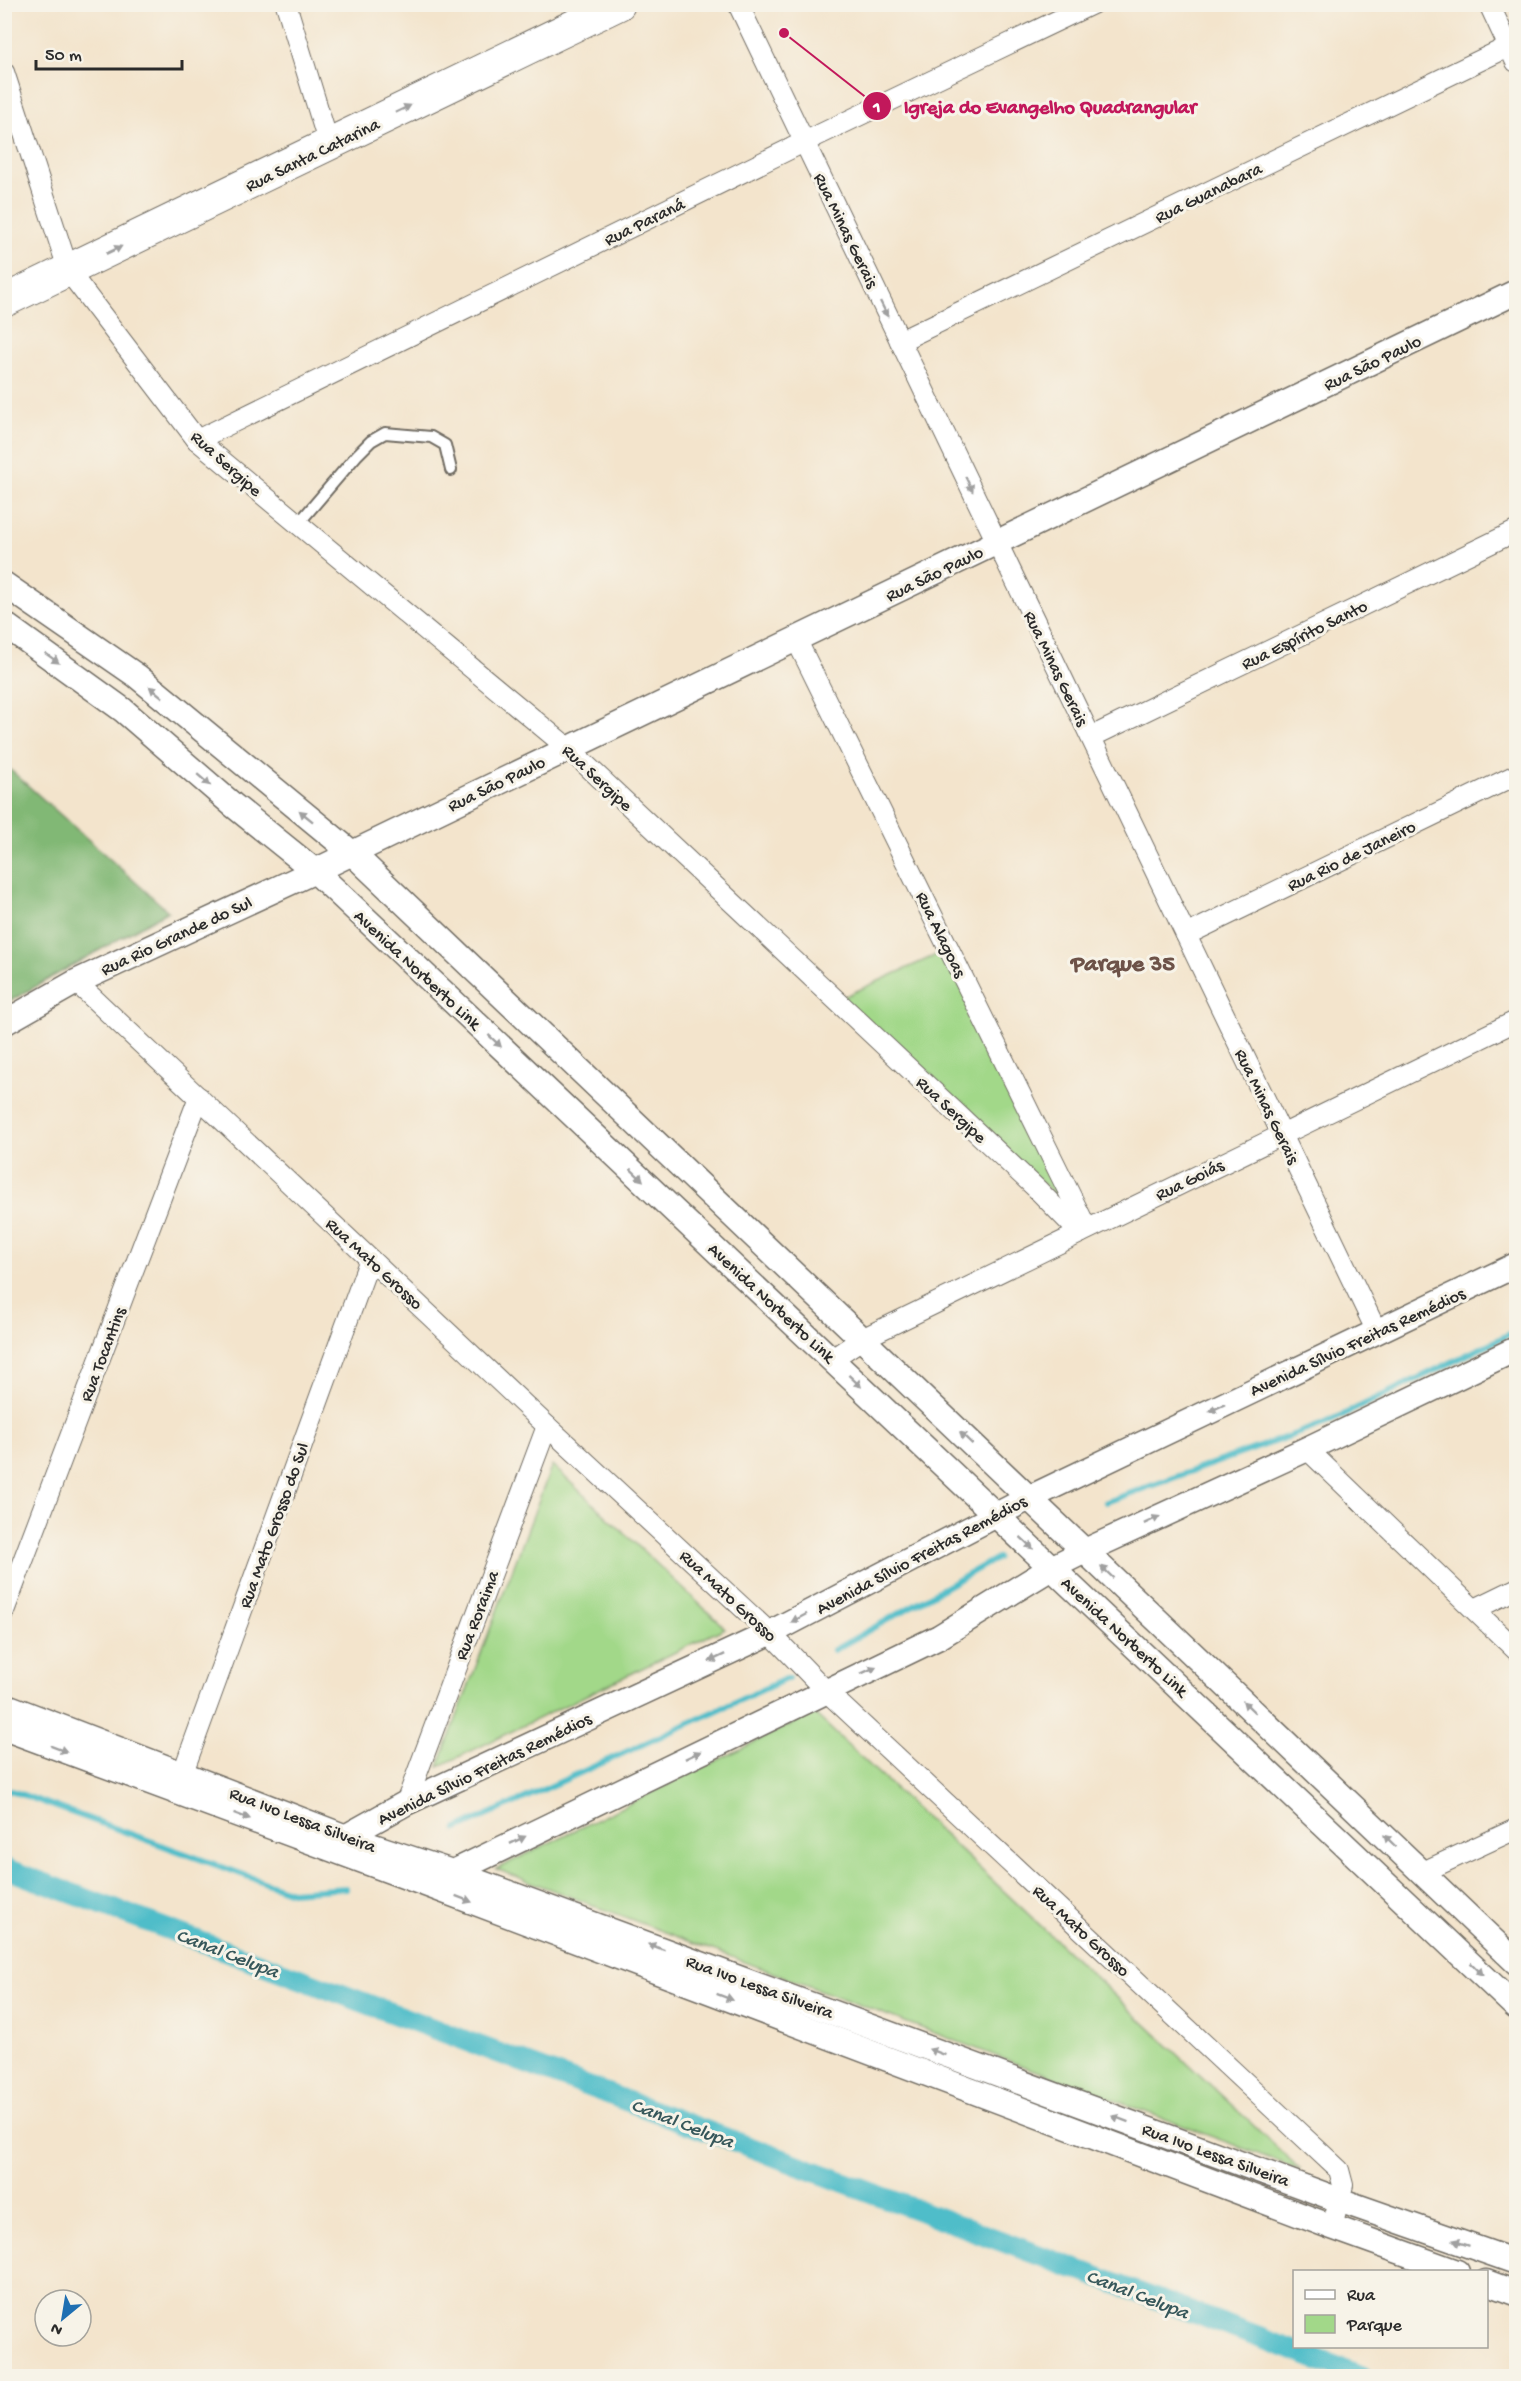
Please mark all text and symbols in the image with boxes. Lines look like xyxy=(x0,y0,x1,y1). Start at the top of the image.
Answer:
scale bar xyxy=(36,33,182,71)
text: 50 m xyxy=(45,46,82,67)
callout: Igreja do Evangelho Quadrangular xyxy=(862,87,1209,125)
text: 1 xyxy=(872,98,881,119)
text: Igreja do Evangelho Quadrangular xyxy=(904,98,1198,121)
one-way arrow xyxy=(395,105,412,114)
street label: Rua Santa Catarina xyxy=(243,114,384,198)
street label: Rua Guanabara xyxy=(1152,159,1267,229)
street label: Rua Minas Gerais xyxy=(808,170,882,293)
street label: Rua Paraná xyxy=(601,194,690,252)
one-way arrow xyxy=(106,245,123,254)
one-way arrow xyxy=(880,300,889,317)
street label: Rua São Paulo xyxy=(1321,332,1425,397)
street label: Rua Sergipe xyxy=(185,427,266,503)
one-way arrow xyxy=(964,476,974,493)
street label: Rua São Paulo xyxy=(883,543,987,608)
street label: Rua Espírito Santo xyxy=(1239,597,1372,676)
street label: Rua Minas Gerais xyxy=(1018,608,1092,731)
one-way arrow xyxy=(43,652,59,664)
one-way arrow xyxy=(149,686,164,699)
street label: Rua Sergipe xyxy=(557,741,636,817)
street label: Rua São Paulo xyxy=(445,753,549,818)
one-way arrow xyxy=(196,773,211,786)
one-way arrow xyxy=(299,810,314,822)
street label: Rua Rio de Janeiro xyxy=(1285,817,1420,897)
street label: Rua Alagoas xyxy=(910,889,970,983)
street label: Rua Rio Grande do Sul xyxy=(98,893,256,982)
street label: Avenida Norberto Link xyxy=(349,907,486,1036)
district label: Parque 35 xyxy=(1069,951,1175,980)
one-way arrow xyxy=(487,1034,502,1048)
street label: Rua Minas Gerais xyxy=(1229,1046,1303,1169)
street label: Rua Sergipe xyxy=(911,1073,990,1149)
street label: Rua Goiás xyxy=(1153,1155,1229,1207)
one-way arrow xyxy=(629,1168,644,1182)
street label: Rua Mato Grosso xyxy=(320,1214,426,1315)
street label: Avenida Norberto Link xyxy=(703,1240,840,1369)
street label: Avenida Sílvio Freitas Remédios xyxy=(1247,1284,1470,1402)
street label: Rua Tocantins xyxy=(77,1303,132,1405)
one-way arrow xyxy=(848,1373,862,1387)
one-way arrow xyxy=(1209,1403,1226,1412)
one-way arrow xyxy=(960,1431,974,1445)
street label: Rua Mato Grosso do Sul xyxy=(236,1440,315,1611)
street label: Avenida Sílvio Freitas Remédios xyxy=(814,1491,1032,1621)
one-way arrow xyxy=(1143,1515,1161,1524)
one-way arrow xyxy=(1020,1536,1035,1550)
street label: Rua Mato Grosso xyxy=(674,1546,780,1647)
one-way arrow xyxy=(1100,1565,1115,1579)
street label: Rua Roraima xyxy=(452,1567,505,1664)
street label: Avenida Norberto Link xyxy=(1056,1574,1193,1703)
one-way arrow xyxy=(790,1613,807,1623)
one-way arrow xyxy=(709,1653,726,1662)
one-way arrow xyxy=(860,1666,877,1675)
one-way arrow xyxy=(1242,1700,1256,1714)
street label: Avenida Sílvio Freitas Remédios xyxy=(375,1709,597,1831)
one-way arrow xyxy=(51,1744,69,1754)
one-way arrow xyxy=(685,1750,702,1760)
street label: Rua Ivo Lessa Silveira xyxy=(226,1784,379,1859)
one-way arrow xyxy=(233,1812,251,1822)
one-way arrow xyxy=(509,1835,526,1845)
one-way arrow xyxy=(1383,1835,1398,1848)
street label: Rua Mato Grosso xyxy=(1027,1881,1133,1982)
one-way arrow xyxy=(456,1894,474,1904)
water label: Canal Celupa xyxy=(172,1925,283,1986)
one-way arrow xyxy=(647,1942,665,1952)
street label: Rua Ivo Lessa Silveira xyxy=(683,1952,837,2025)
one-way arrow xyxy=(1469,1962,1484,1976)
one-way arrow xyxy=(717,1993,735,2003)
one-way arrow xyxy=(928,2046,946,2056)
water label: Canal Celupa xyxy=(627,2095,738,2156)
one-way arrow xyxy=(1111,2114,1129,2124)
street label: Rua Ivo Lessa Silveira xyxy=(1139,2120,1293,2193)
one-way arrow xyxy=(1452,2237,1470,2247)
water label: Canal Celupa xyxy=(1082,2266,1193,2327)
legend xyxy=(1293,2270,1488,2348)
text: Rua xyxy=(1347,2286,1376,2307)
north arrow xyxy=(33,2288,93,2348)
text: Parque xyxy=(1346,2316,1403,2337)
text: N xyxy=(48,2317,67,2339)

